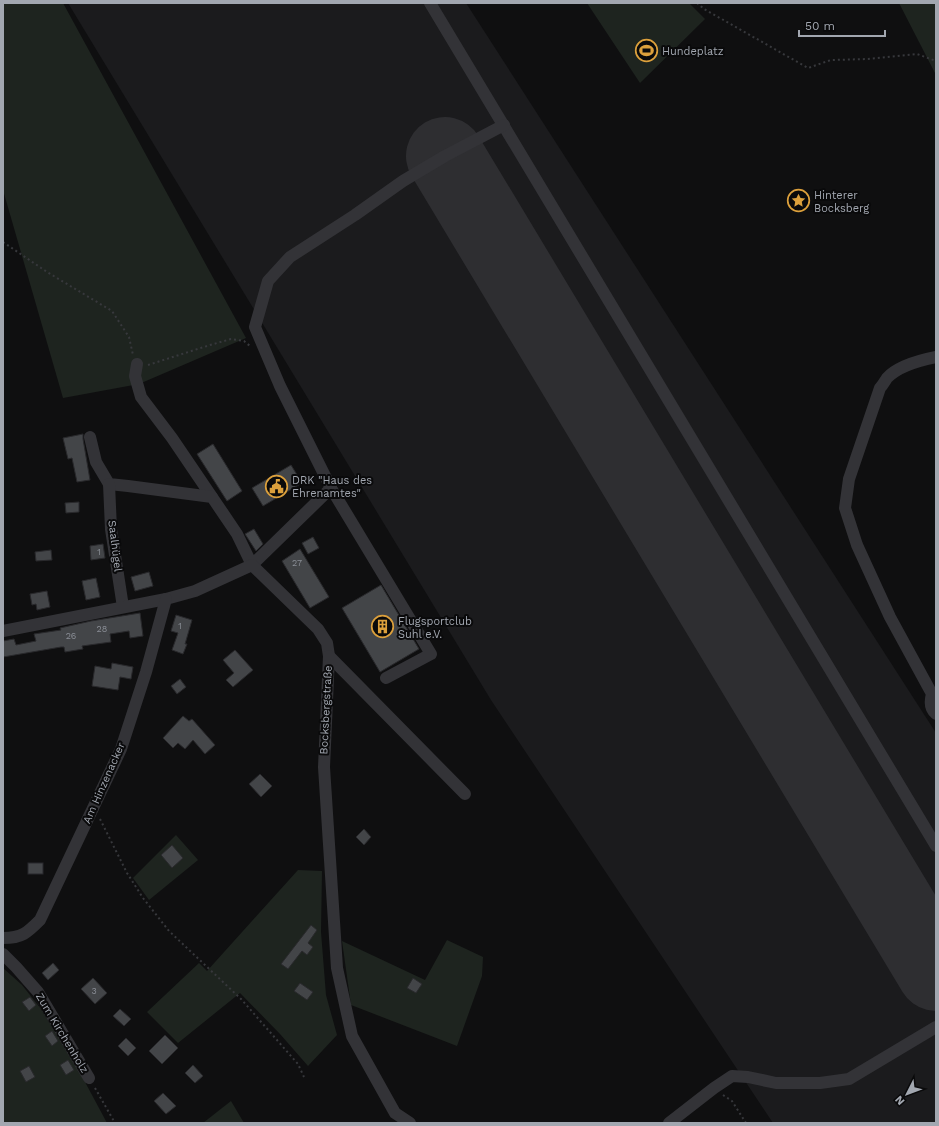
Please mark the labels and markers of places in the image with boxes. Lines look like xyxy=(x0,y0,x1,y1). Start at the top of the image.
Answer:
sports icon: Hundeplatz xyxy=(633,38,659,64)
place label: Hundeplatz xyxy=(662,45,724,58)
place icon: Hinterer Bocksberg xyxy=(785,188,811,214)
place label: Hinterer Bocksberg xyxy=(814,189,869,215)
public building icon: DRK "Haus des Ehrenamtes" xyxy=(264,473,290,499)
place label: DRK "Haus des Ehrenamtes" xyxy=(292,474,372,500)
building icon: Flugsportclub Suhl e.V. xyxy=(369,614,395,640)
place label: Flugsportclub Suhl e.V. xyxy=(398,615,472,641)

